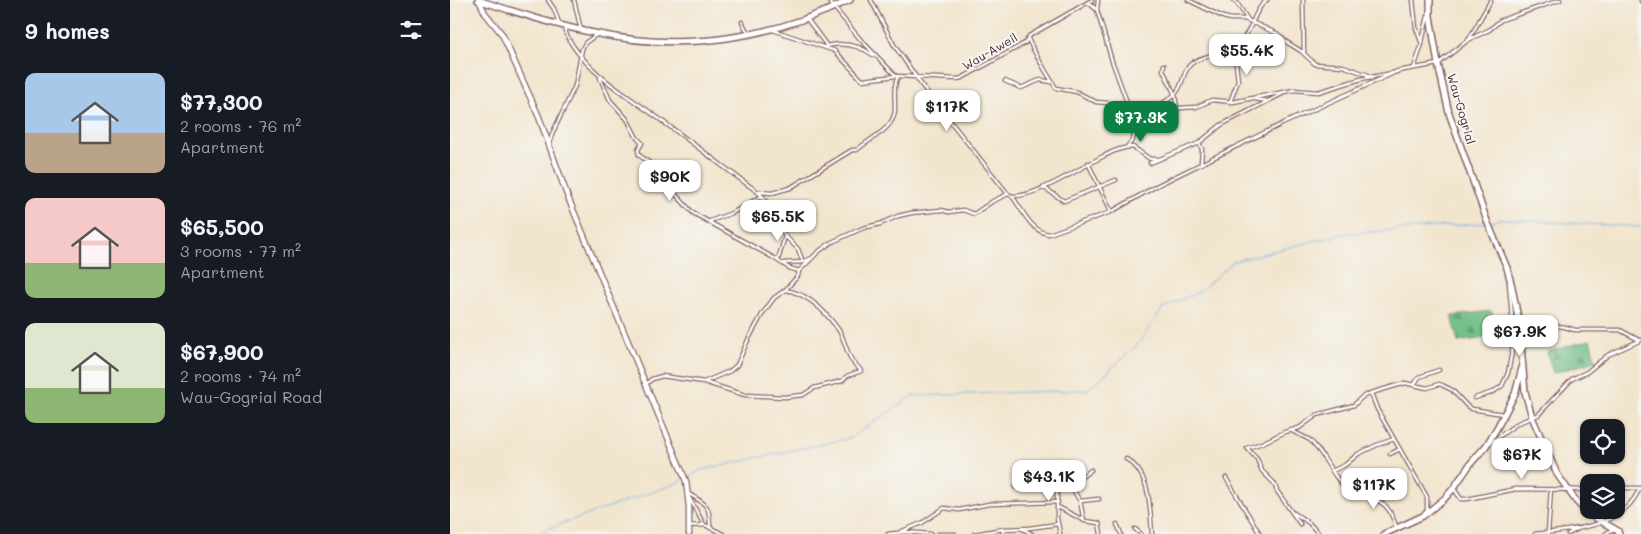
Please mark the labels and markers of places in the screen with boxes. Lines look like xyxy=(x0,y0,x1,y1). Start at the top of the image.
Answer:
pin: $55.4K xyxy=(1206,34,1288,76)
pin: $117K xyxy=(912,90,982,132)
pin: $77.3K xyxy=(1100,100,1182,143)
pin: $90K xyxy=(640,160,700,202)
pin: $65.5K xyxy=(737,200,819,242)
pin: $67.9K xyxy=(1479,314,1561,357)
pin: $67K xyxy=(1492,438,1552,480)
pin: $43.1K xyxy=(1008,460,1090,502)
pin: $117K xyxy=(1339,468,1409,510)

